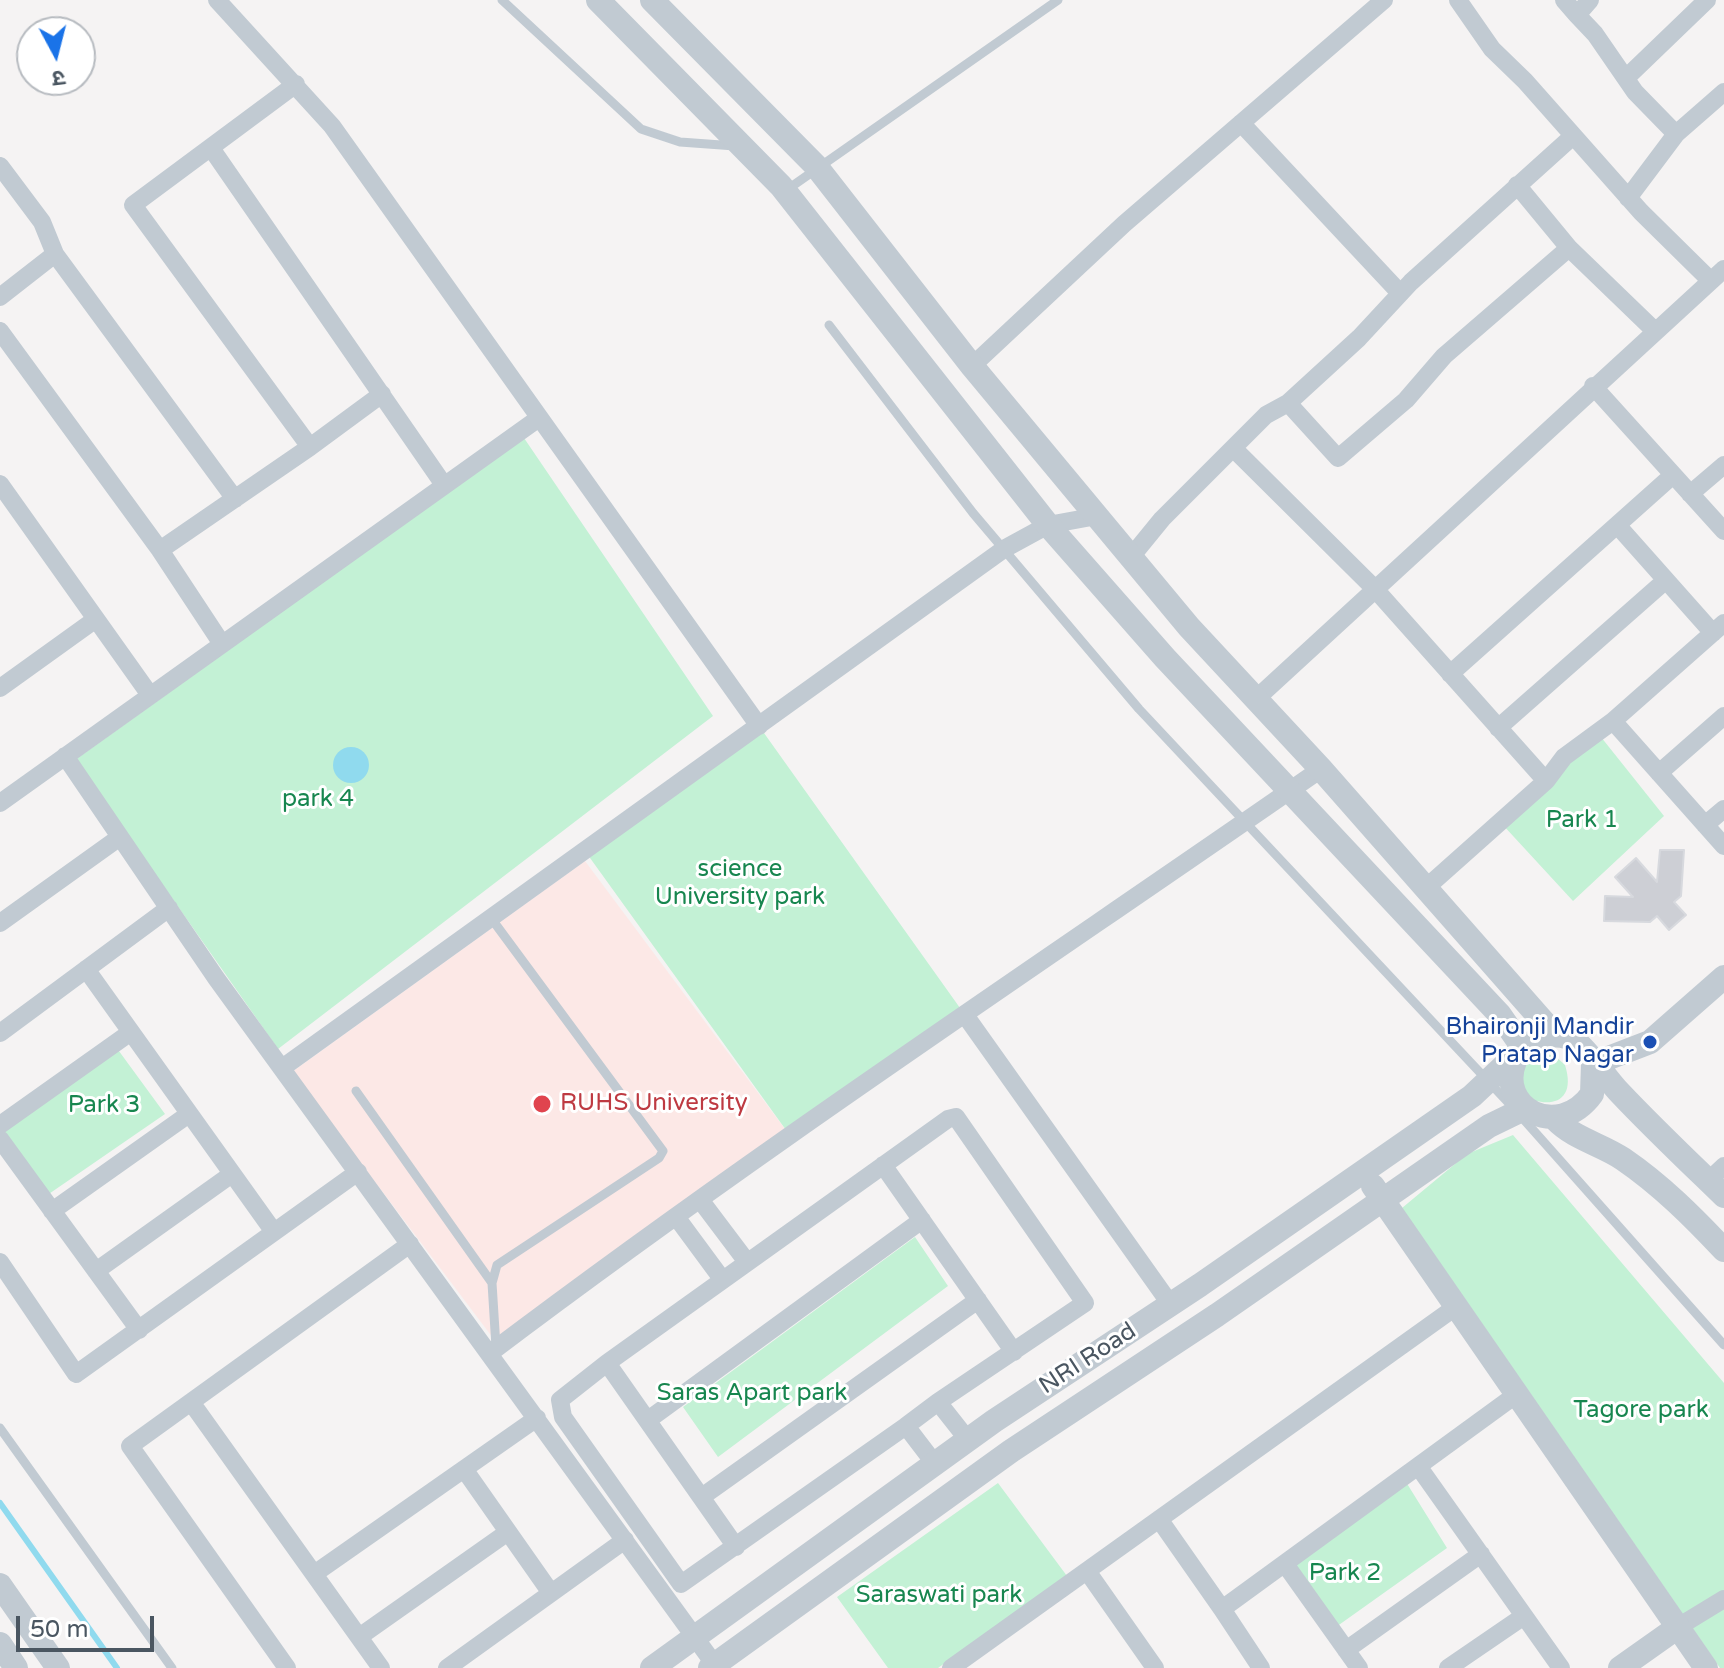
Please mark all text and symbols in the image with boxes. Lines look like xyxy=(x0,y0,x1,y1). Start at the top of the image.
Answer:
north arrow xyxy=(16,16,96,96)
text: उ xyxy=(51,64,67,92)
park label: park 4 xyxy=(282,786,354,814)
park label: Park 1 xyxy=(1546,807,1618,835)
park label: science University park xyxy=(655,856,825,912)
place label: Bhaironji Mandir Pratap Nagar xyxy=(1446,1014,1634,1070)
marker: Bhaironji Mandir Pratap Nagar xyxy=(1641,1033,1659,1051)
place label: RUHS University xyxy=(560,1090,748,1118)
park label: Park 3 xyxy=(68,1092,140,1120)
marker: RUHS University xyxy=(531,1093,553,1115)
street label: NRI Road xyxy=(1034,1317,1142,1401)
park label: Saras Apart park xyxy=(657,1380,847,1408)
park label: Tagore park xyxy=(1573,1397,1709,1425)
park label: Park 2 xyxy=(1309,1560,1381,1588)
park label: Saraswati park xyxy=(856,1582,1022,1610)
scale bar xyxy=(20,1600,158,1650)
text: 50 m xyxy=(30,1615,88,1644)

